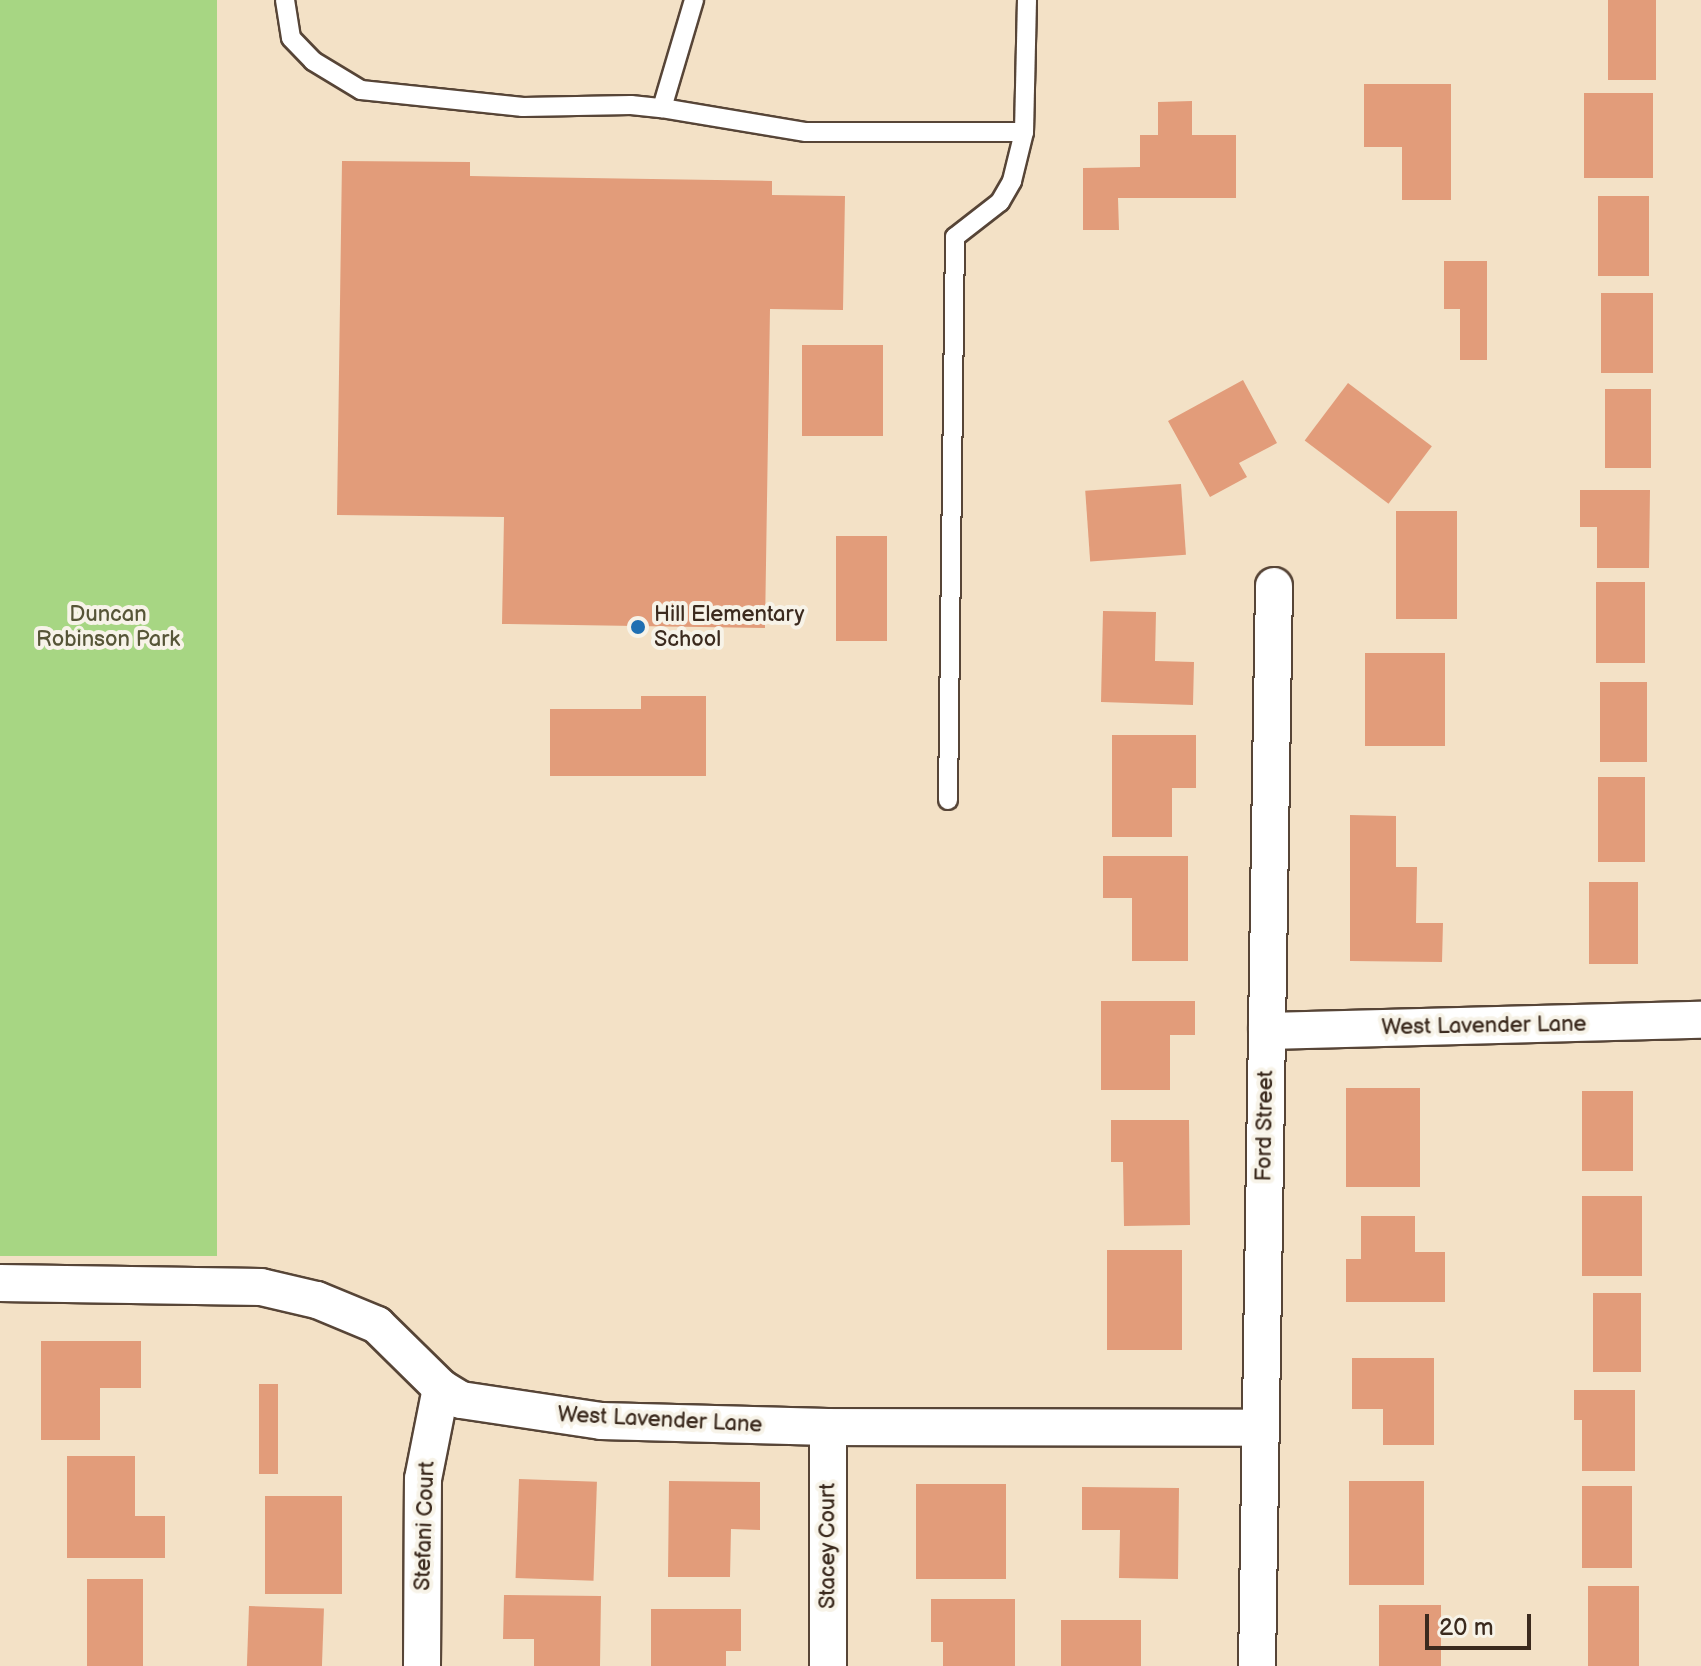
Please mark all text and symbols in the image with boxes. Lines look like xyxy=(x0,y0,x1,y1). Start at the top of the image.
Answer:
park label: Duncan Robinson Park xyxy=(36,601,180,652)
place label: Hill Elementary School xyxy=(654,601,804,652)
marker: Hill Elementary School xyxy=(629,618,647,636)
street label: West Lavender Lane xyxy=(1381,1011,1587,1041)
street label: Ford Street xyxy=(1251,1070,1279,1182)
street label: West Lavender Lane xyxy=(557,1401,763,1439)
street label: Stefani Court xyxy=(410,1461,440,1591)
street label: Stacey Court xyxy=(815,1482,841,1610)
scale bar xyxy=(1429,1598,1535,1648)
text: 20 m xyxy=(1439,1613,1494,1642)

